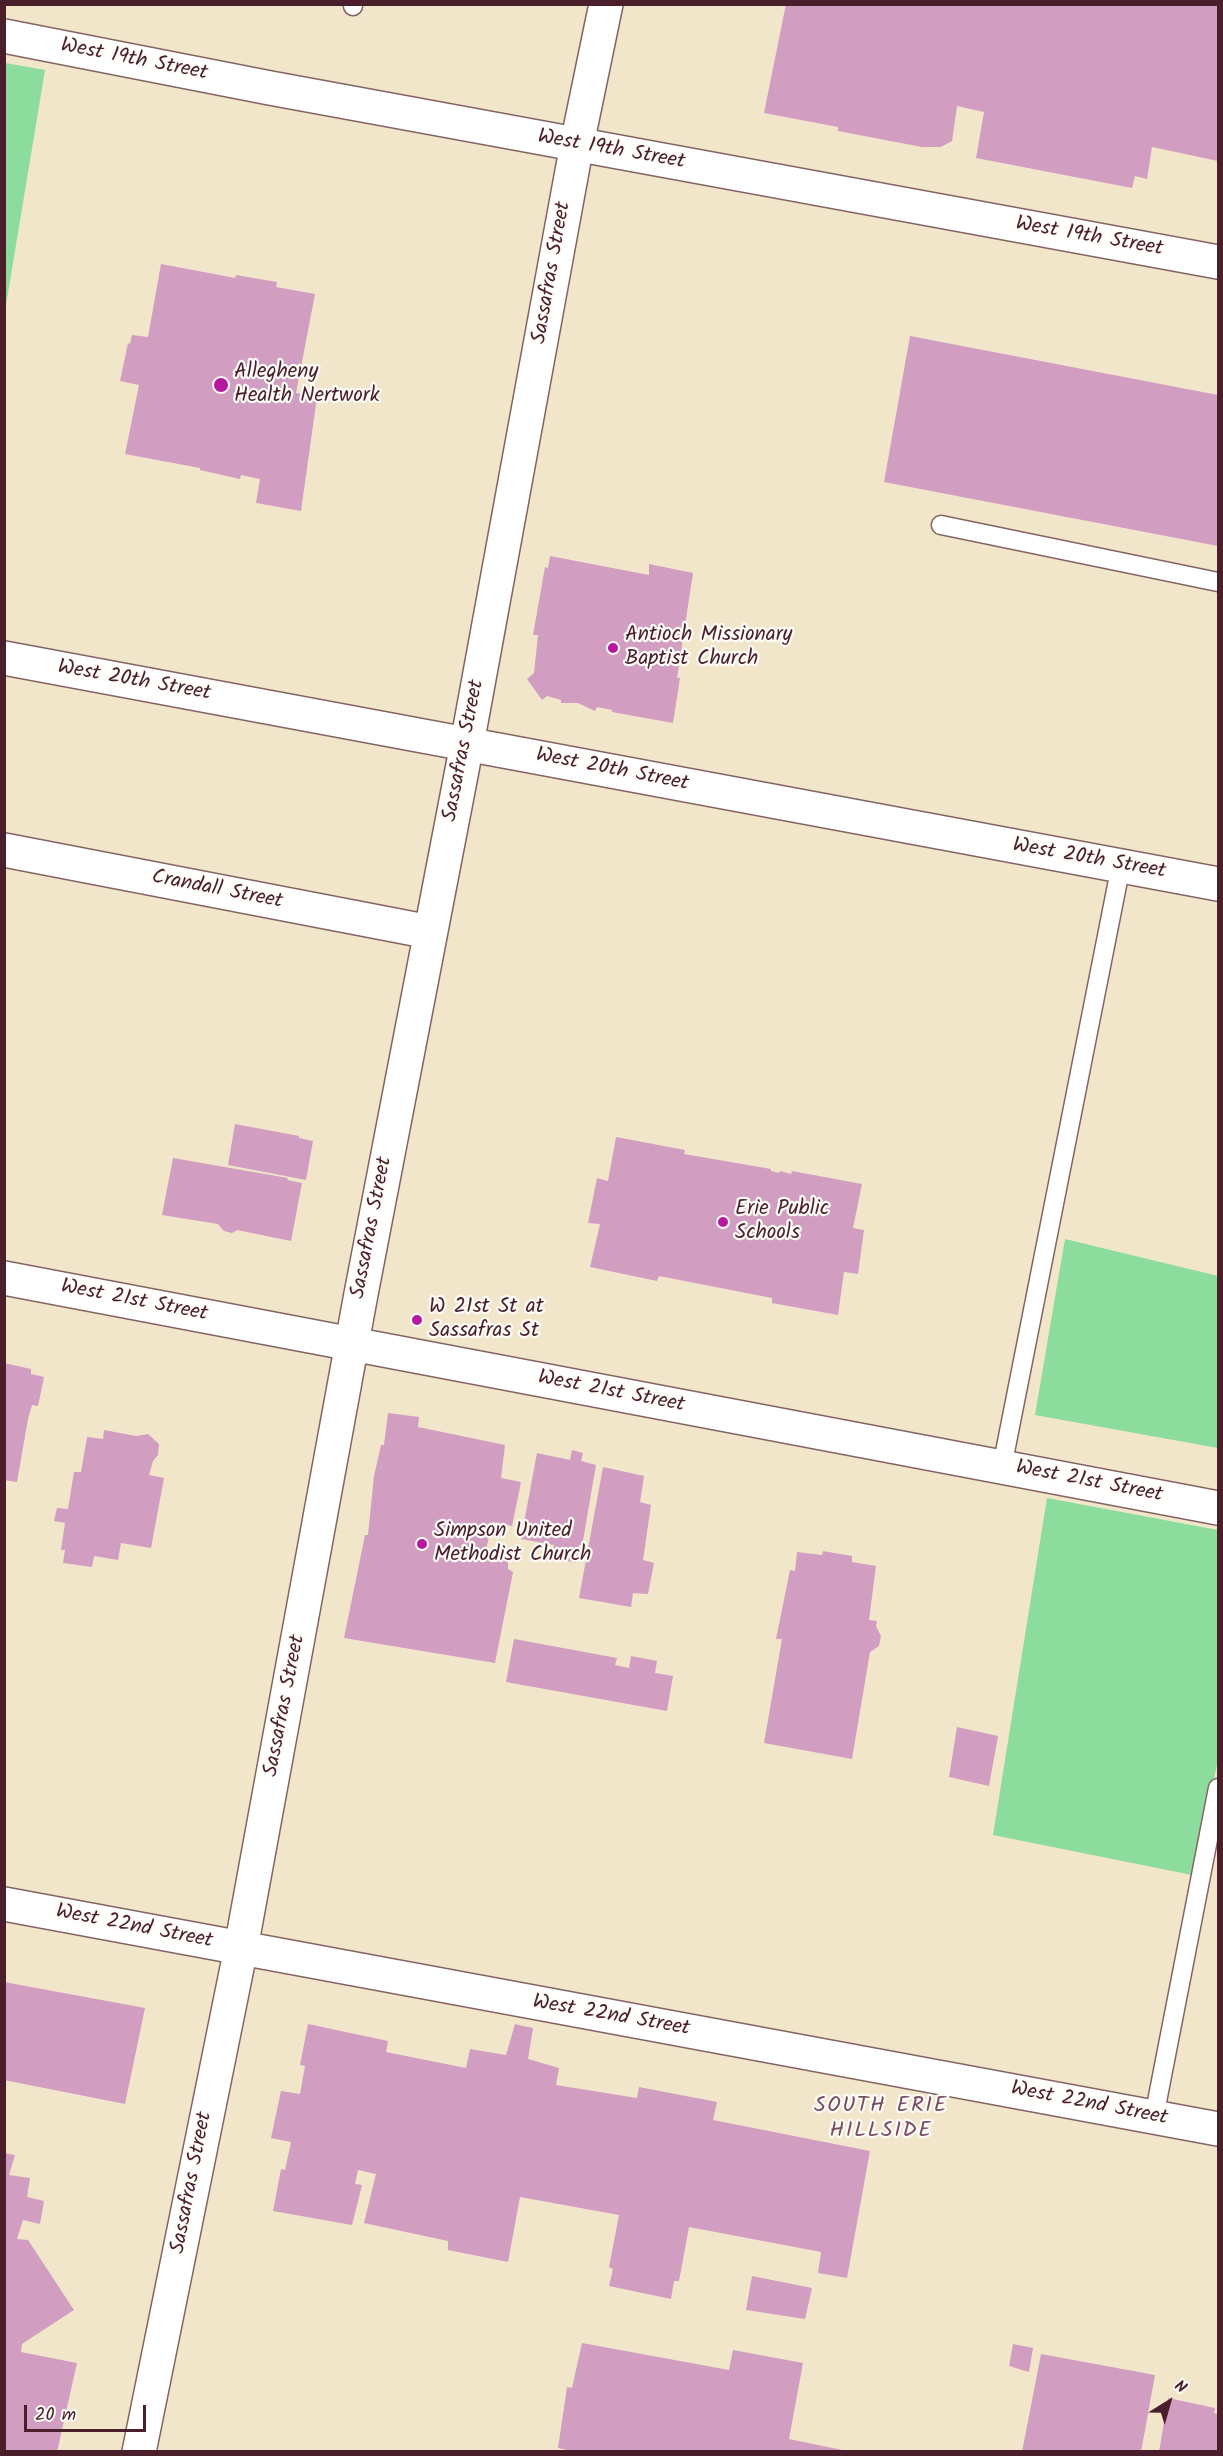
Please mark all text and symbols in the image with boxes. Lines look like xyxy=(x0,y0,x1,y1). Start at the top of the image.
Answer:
street label: West 19th Street xyxy=(58,34,210,88)
street label: West 19th Street xyxy=(535,126,687,176)
street label: Sassafras Street xyxy=(528,200,578,346)
street label: West 19th Street xyxy=(1013,213,1165,263)
place label: Allegheny Health Nertwork xyxy=(234,360,380,410)
marker: Allegheny Health Nertwork xyxy=(212,376,230,394)
place label: Antioch Missionary Baptist Church xyxy=(625,623,792,673)
marker: Antioch Missionary Baptist Church xyxy=(606,641,620,655)
street label: West 20th Street xyxy=(55,656,213,708)
street label: Sassafras Street xyxy=(439,678,491,824)
street label: West 20th Street xyxy=(533,744,691,798)
street label: West 20th Street xyxy=(1010,834,1168,886)
street label: Crandall Street xyxy=(149,866,285,916)
street label: Sassafras Street xyxy=(347,1155,399,1301)
place label: Erie Public Schools xyxy=(735,1197,829,1247)
marker: Erie Public Schools xyxy=(716,1215,730,1229)
street label: West 21st Street xyxy=(59,1275,209,1329)
place label: W 21st St at Sassafras St xyxy=(429,1295,544,1345)
marker: W 21st St at Sassafras St xyxy=(410,1313,424,1327)
street label: West 21st Street xyxy=(536,1366,686,1420)
street label: West 21st Street xyxy=(1014,1456,1164,1510)
place label: Simpson United Methodist Church xyxy=(434,1519,591,1569)
marker: Simpson United Methodist Church xyxy=(415,1537,429,1551)
street label: Sassafras Street xyxy=(260,1633,312,1779)
street label: West 22nd Street xyxy=(53,1900,215,1956)
street label: West 22nd Street xyxy=(530,1991,692,2043)
street label: West 22nd Street xyxy=(1008,2077,1170,2133)
district label: SOUTH ERIE HILLSIDE xyxy=(814,2094,948,2146)
street label: Sassafras Street xyxy=(167,2110,219,2256)
north arrow xyxy=(1139,2372,1199,2432)
text: N xyxy=(1169,2374,1192,2400)
scale bar xyxy=(27,2393,148,2431)
text: 20 m xyxy=(35,2401,76,2430)

